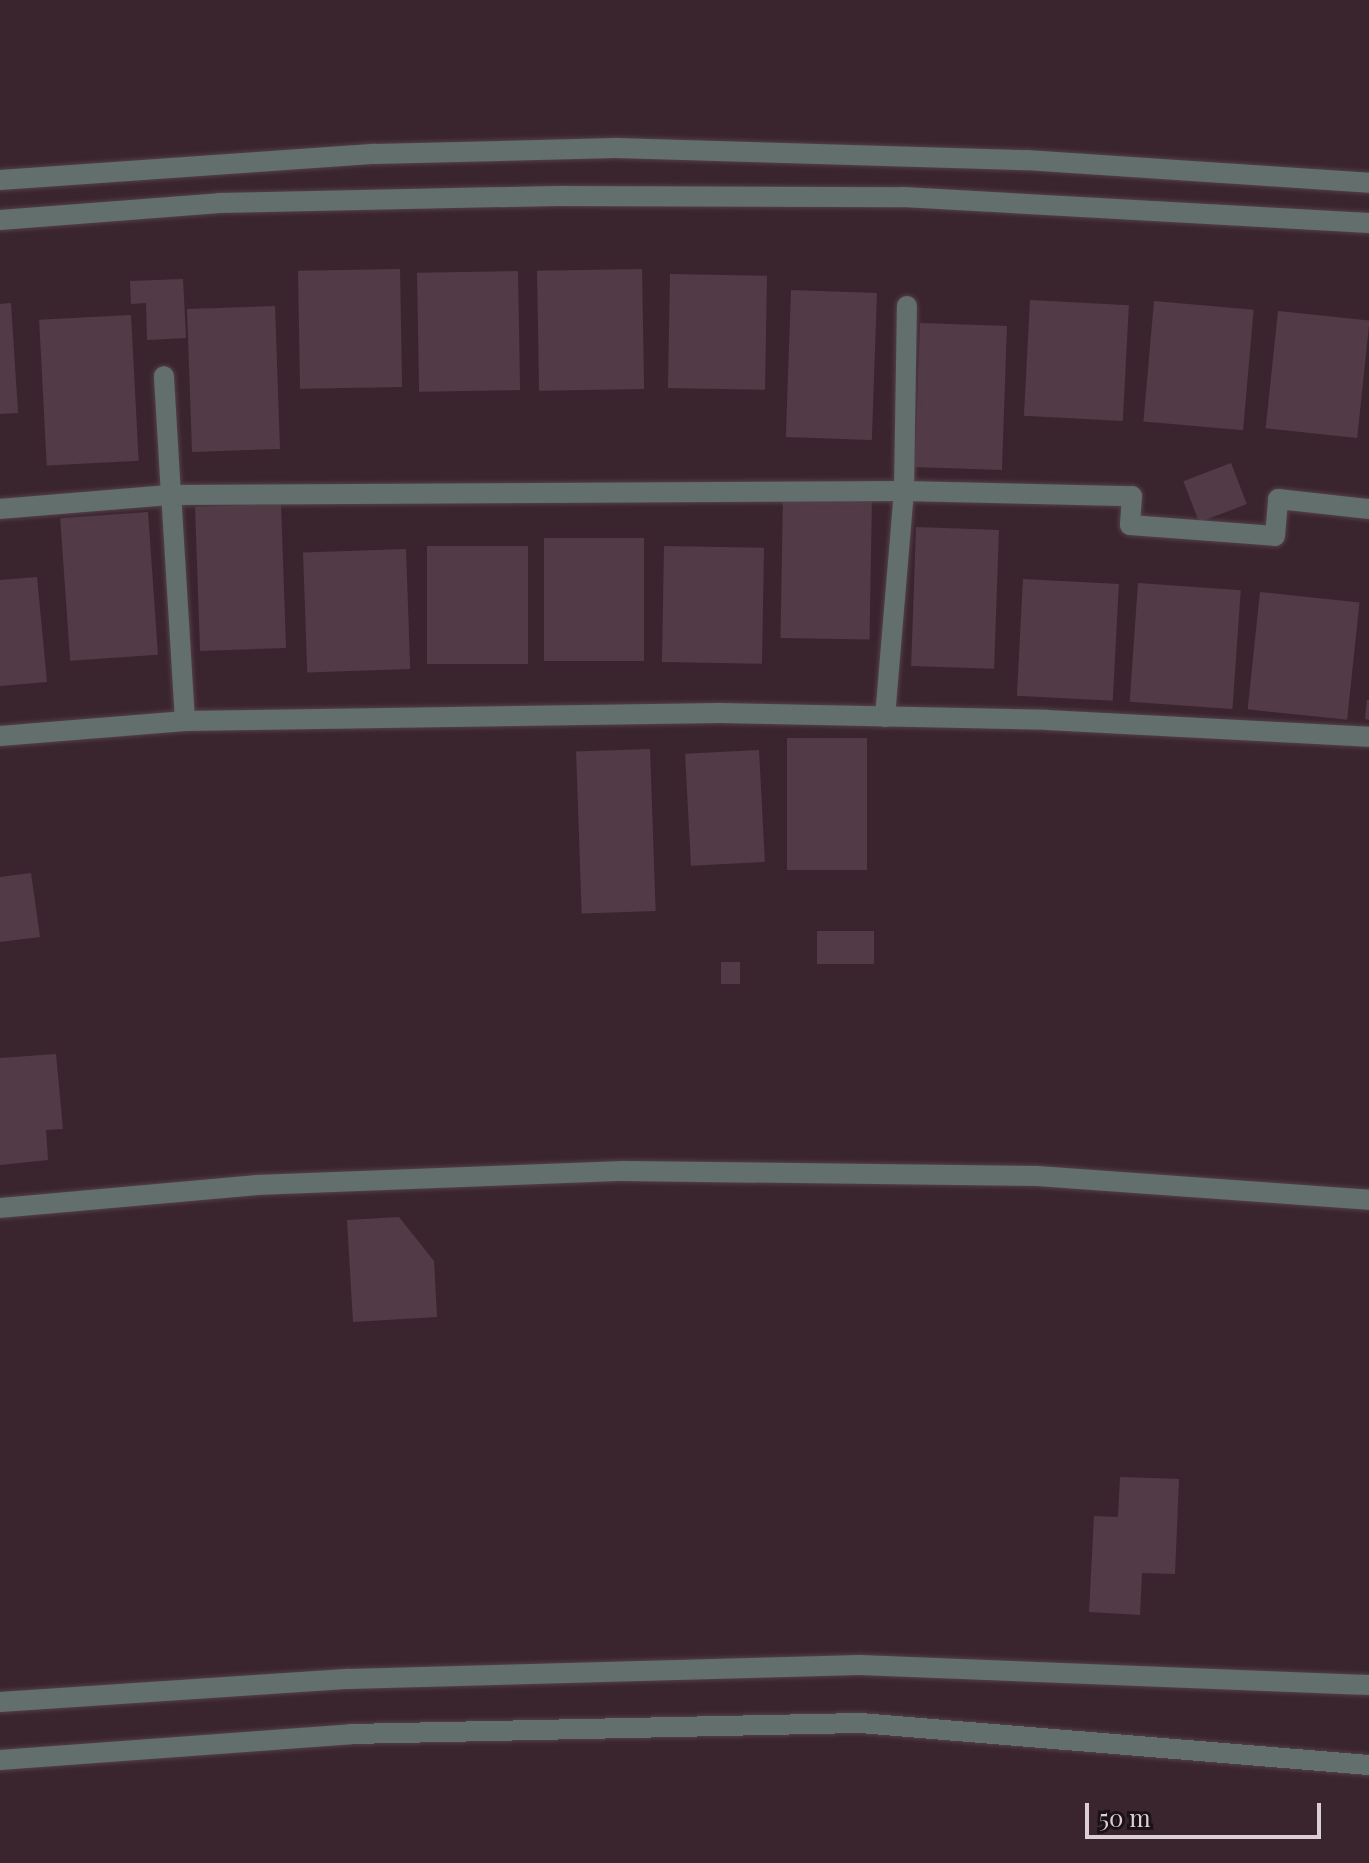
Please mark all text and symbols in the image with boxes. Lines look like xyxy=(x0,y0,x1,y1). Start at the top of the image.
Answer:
scale bar xyxy=(1089,1787,1325,1837)
text: 50 m xyxy=(1099,1801,1151,1833)

